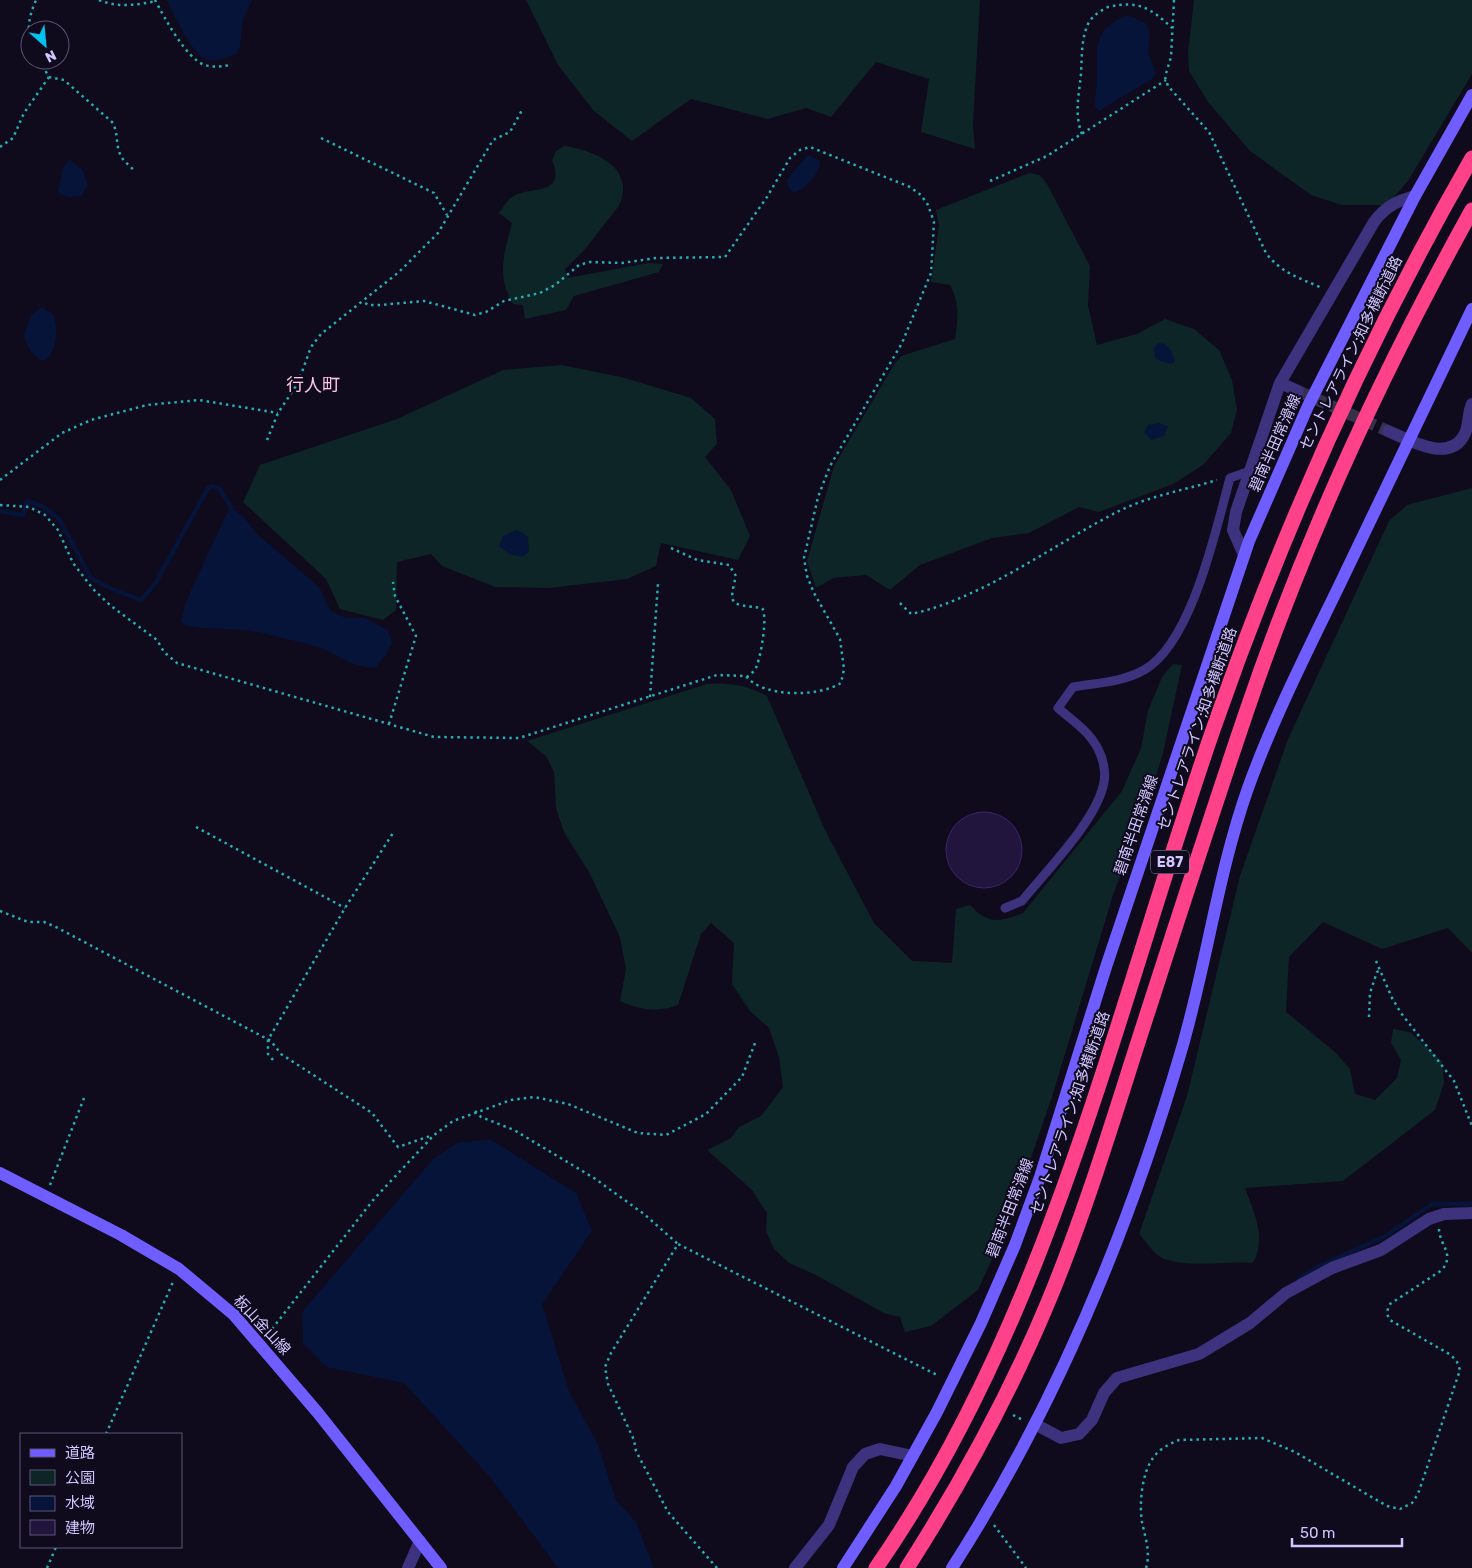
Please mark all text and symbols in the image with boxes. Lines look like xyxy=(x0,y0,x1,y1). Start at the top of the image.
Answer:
north arrow xyxy=(20,20,70,70)
text: N xyxy=(42,46,59,66)
street label: セントレアライン;知多横断道路 xyxy=(1296,253,1406,453)
district label: 行人町 xyxy=(286,374,340,396)
street label: 碧南半田常滑線 xyxy=(1245,391,1305,495)
street label: セントレアライン;知多横断道路 xyxy=(1154,625,1240,833)
street label: 碧南半田常滑線 xyxy=(1110,772,1162,878)
road number: E87 xyxy=(1151,850,1189,874)
street label: セントレアライン;知多横断道路 xyxy=(1027,1009,1113,1217)
street label: 碧南半田常滑線 xyxy=(983,1156,1037,1260)
street label: 板山金山線 xyxy=(230,1291,294,1359)
legend xyxy=(20,1433,182,1548)
text: 道路 xyxy=(65,1444,95,1462)
text: 公園 xyxy=(65,1469,95,1487)
text: 水域 xyxy=(65,1494,95,1512)
scale bar xyxy=(1292,1516,1402,1548)
text: 建物 xyxy=(65,1519,95,1537)
text: 50 m xyxy=(1300,1524,1335,1542)

